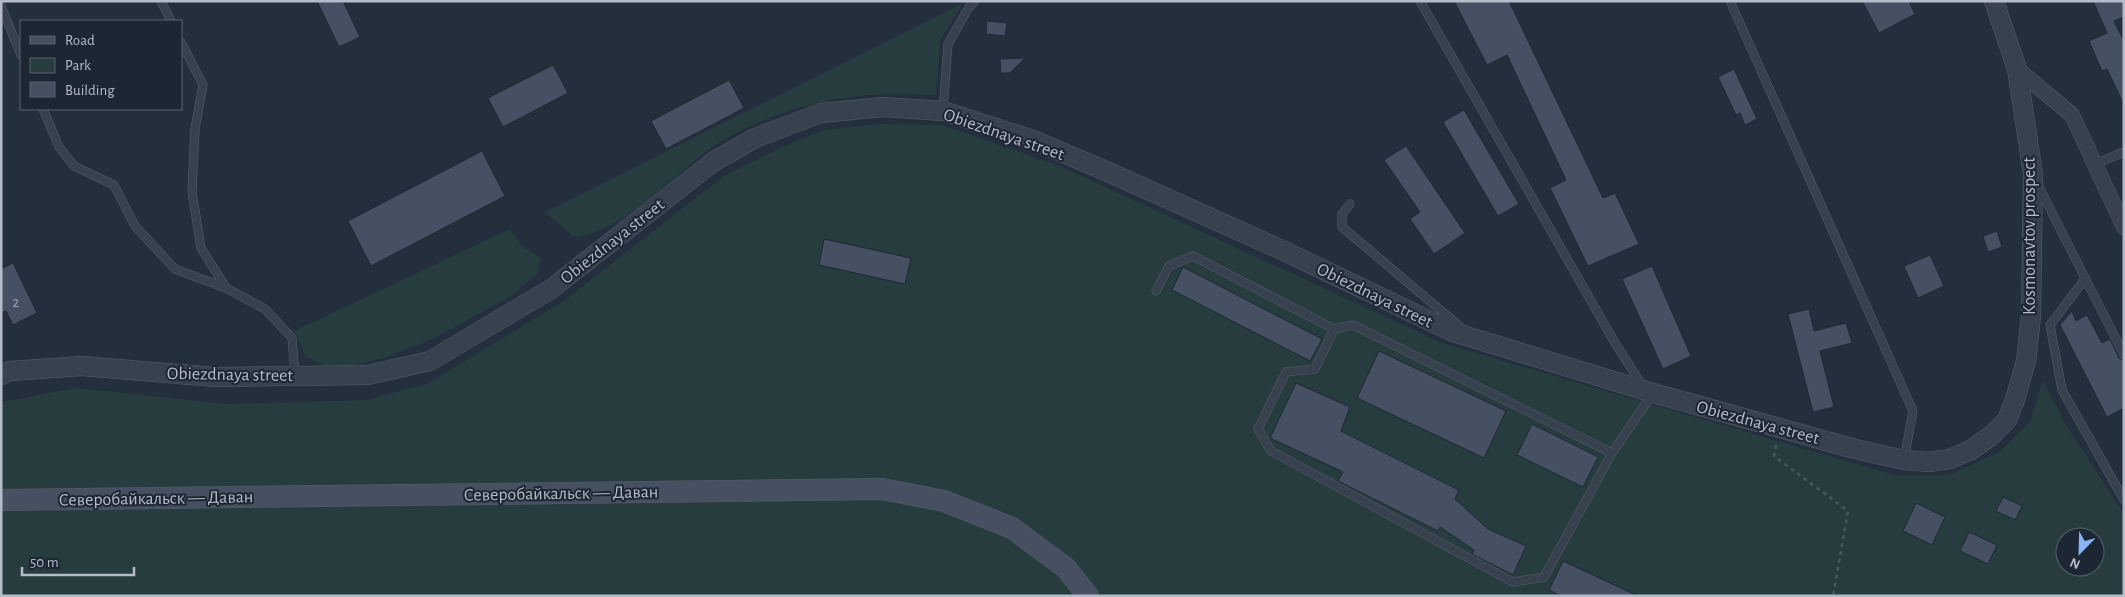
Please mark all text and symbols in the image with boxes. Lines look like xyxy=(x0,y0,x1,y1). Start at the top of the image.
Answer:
legend xyxy=(20,20,182,110)
text: Road xyxy=(65,33,95,48)
text: Park xyxy=(65,58,91,73)
text: Building xyxy=(65,83,115,98)
street label: Obiezdnaya street xyxy=(941,106,1067,164)
street label: Kosmonavtov prospect xyxy=(2021,157,2039,315)
street label: Obiezdnaya street xyxy=(557,196,668,288)
street label: Obiezdnaya street xyxy=(1314,260,1436,332)
house number: 2 xyxy=(13,295,20,310)
street label: Obiezdnaya street xyxy=(167,365,294,385)
street label: Obiezdnaya street xyxy=(1694,398,1821,448)
street label: Северобайкальск — Даван xyxy=(464,482,659,505)
street label: Северобайкальск — Даван xyxy=(59,487,254,510)
north arrow xyxy=(2055,527,2105,577)
scale bar xyxy=(22,544,135,576)
text: 50 m xyxy=(30,555,59,570)
text: N xyxy=(2068,555,2083,571)

